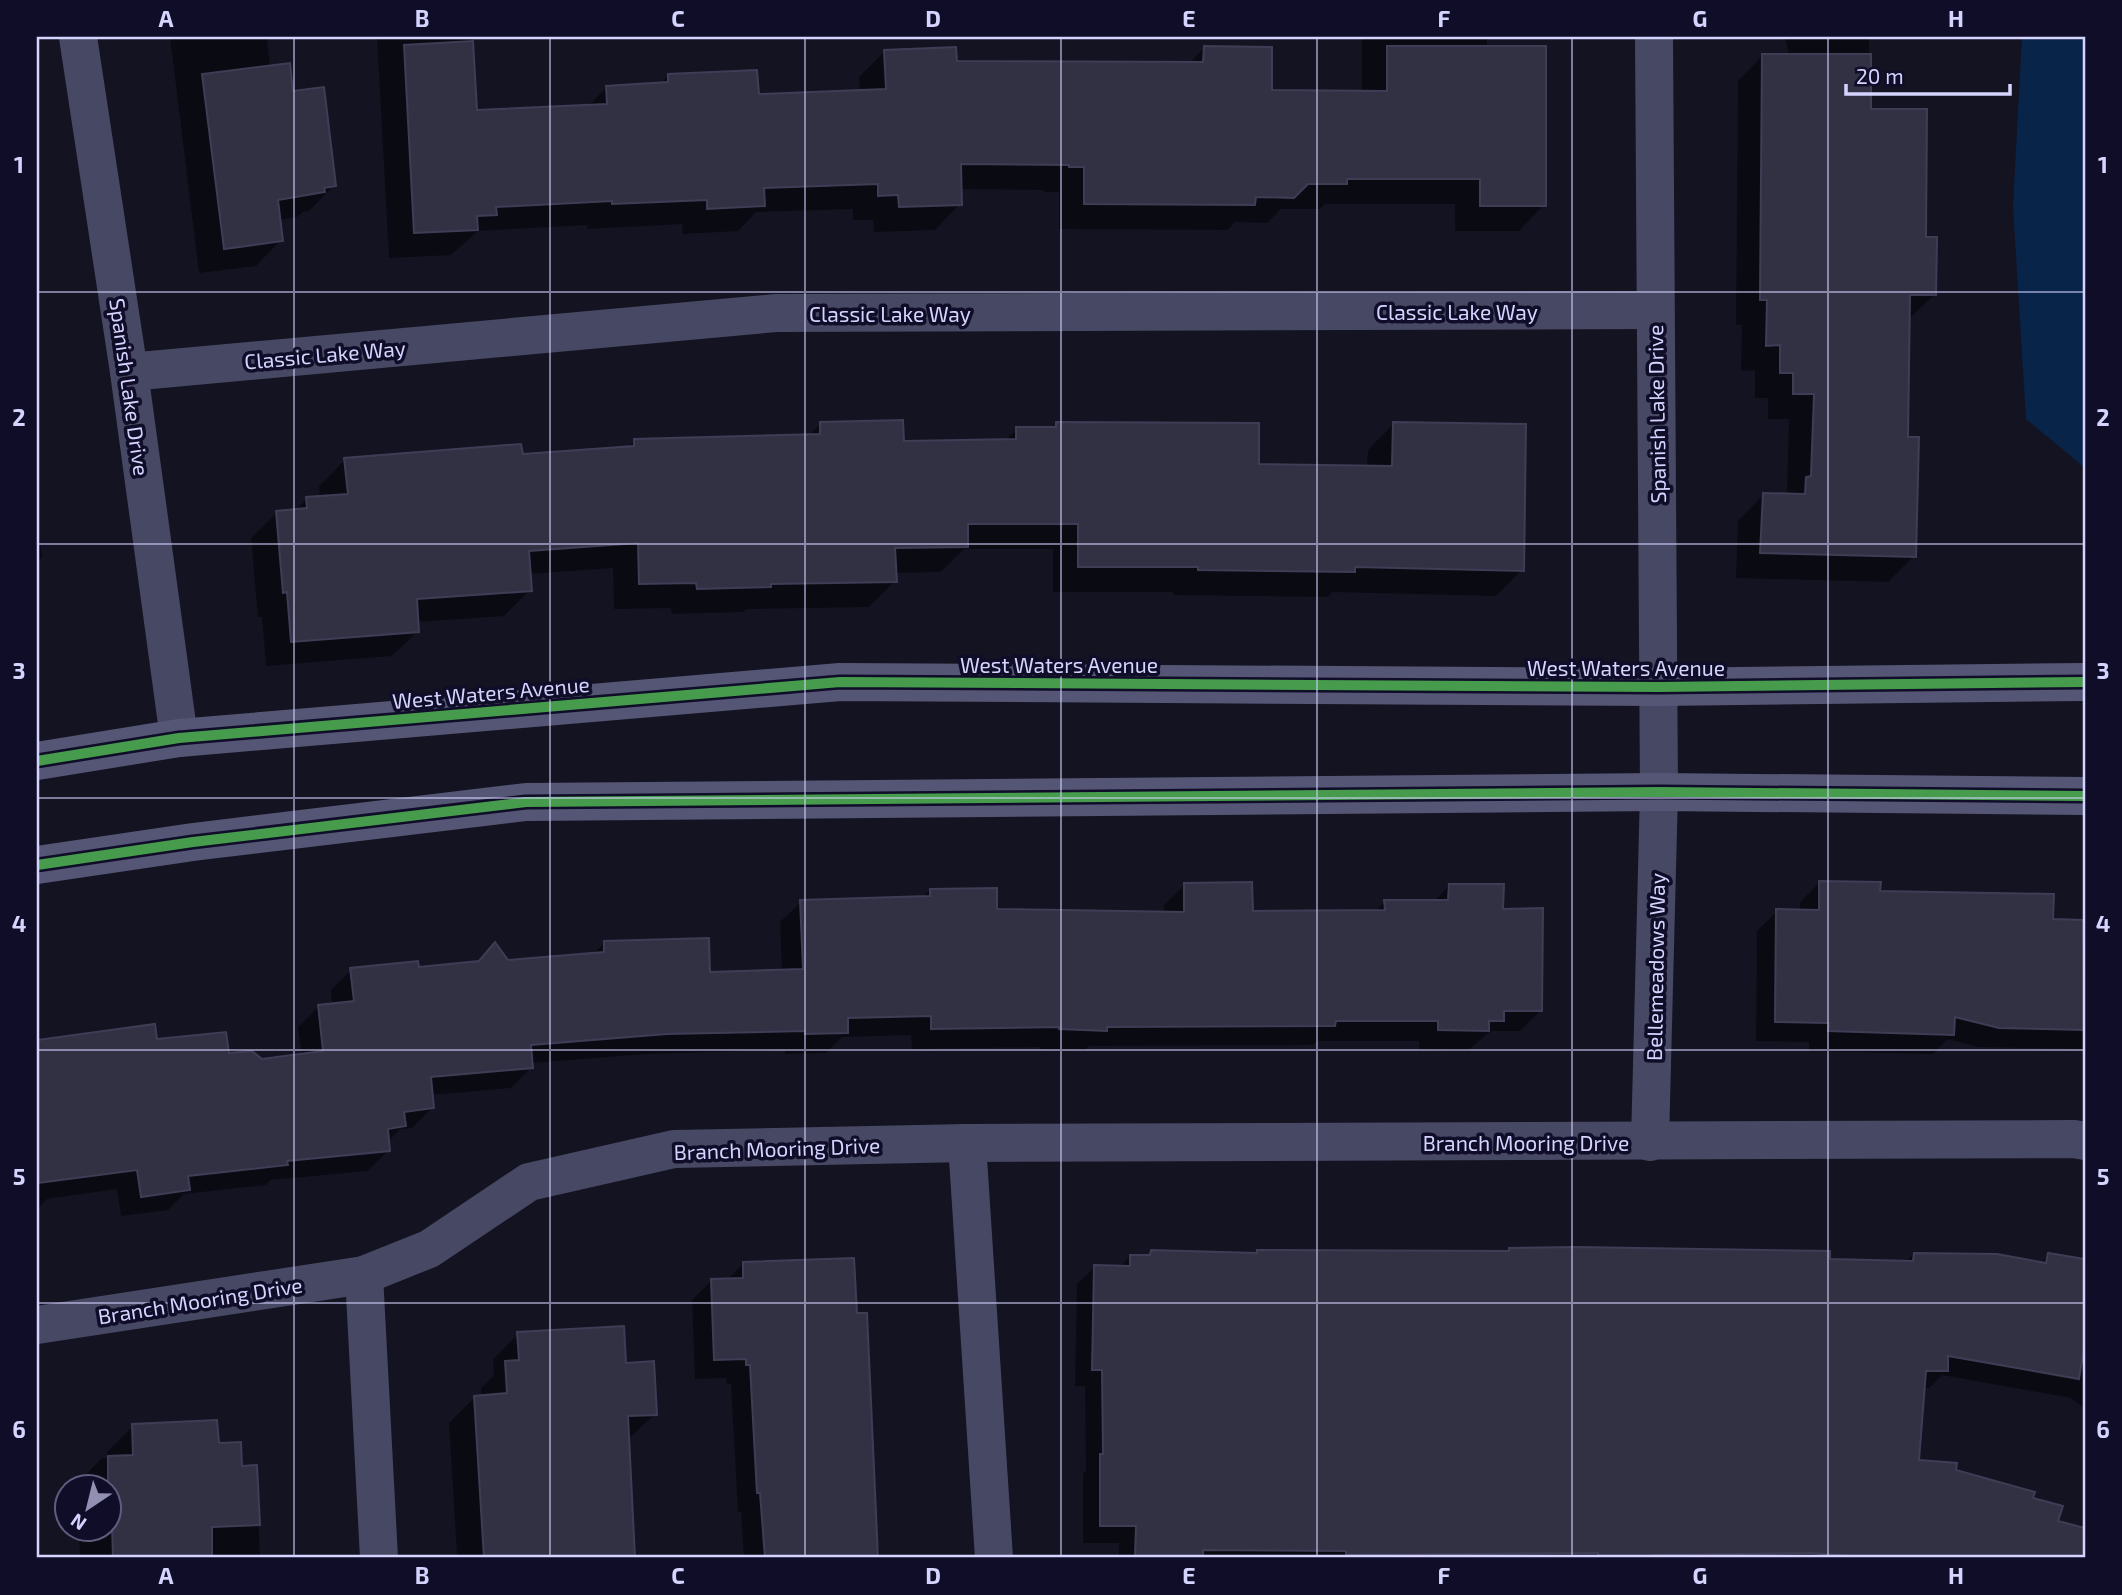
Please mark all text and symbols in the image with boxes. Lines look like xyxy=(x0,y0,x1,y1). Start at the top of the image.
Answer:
text: A xyxy=(158,4,174,32)
text: B xyxy=(415,4,429,32)
text: C xyxy=(671,4,685,32)
text: D xyxy=(925,4,941,32)
text: E xyxy=(1182,4,1196,32)
text: F xyxy=(1438,4,1451,32)
text: G xyxy=(1693,4,1707,32)
text: H xyxy=(1948,4,1964,32)
scale bar xyxy=(1846,52,2010,96)
text: 20 m xyxy=(1856,63,1904,88)
text: 1 xyxy=(14,150,24,178)
text: 1 xyxy=(2098,150,2108,178)
street label: Spanish Lake Drive xyxy=(105,297,155,477)
street label: Classic Lake Way xyxy=(1376,299,1538,324)
street label: Classic Lake Way xyxy=(809,301,971,326)
street label: Spanish Lake Drive xyxy=(1642,324,1670,504)
street label: Classic Lake Way xyxy=(243,334,407,374)
text: 2 xyxy=(12,403,26,431)
text: 2 xyxy=(2096,403,2110,431)
street label: West Waters Avenue xyxy=(960,652,1158,677)
street label: West Waters Avenue xyxy=(1527,655,1725,680)
text: 3 xyxy=(12,656,26,684)
text: 3 xyxy=(2096,656,2110,684)
street label: West Waters Avenue xyxy=(391,671,591,713)
street label: Bellemeadows Way xyxy=(1641,873,1669,1061)
text: 4 xyxy=(12,909,26,937)
text: 4 xyxy=(2096,909,2110,937)
street label: Branch Mooring Drive xyxy=(1423,1130,1629,1155)
street label: Branch Mooring Drive xyxy=(673,1132,881,1164)
text: 5 xyxy=(13,1162,25,1190)
text: 5 xyxy=(2097,1162,2109,1190)
street label: Branch Mooring Drive xyxy=(96,1271,304,1329)
text: 6 xyxy=(12,1415,26,1443)
text: 6 xyxy=(2096,1415,2110,1443)
north arrow xyxy=(52,1472,122,1542)
text: N xyxy=(66,1509,90,1536)
text: A xyxy=(158,1561,174,1589)
text: B xyxy=(415,1561,429,1589)
text: C xyxy=(671,1561,685,1589)
text: D xyxy=(925,1561,941,1589)
text: E xyxy=(1182,1561,1196,1589)
text: F xyxy=(1438,1561,1451,1589)
text: G xyxy=(1693,1561,1707,1589)
text: H xyxy=(1948,1561,1964,1589)

